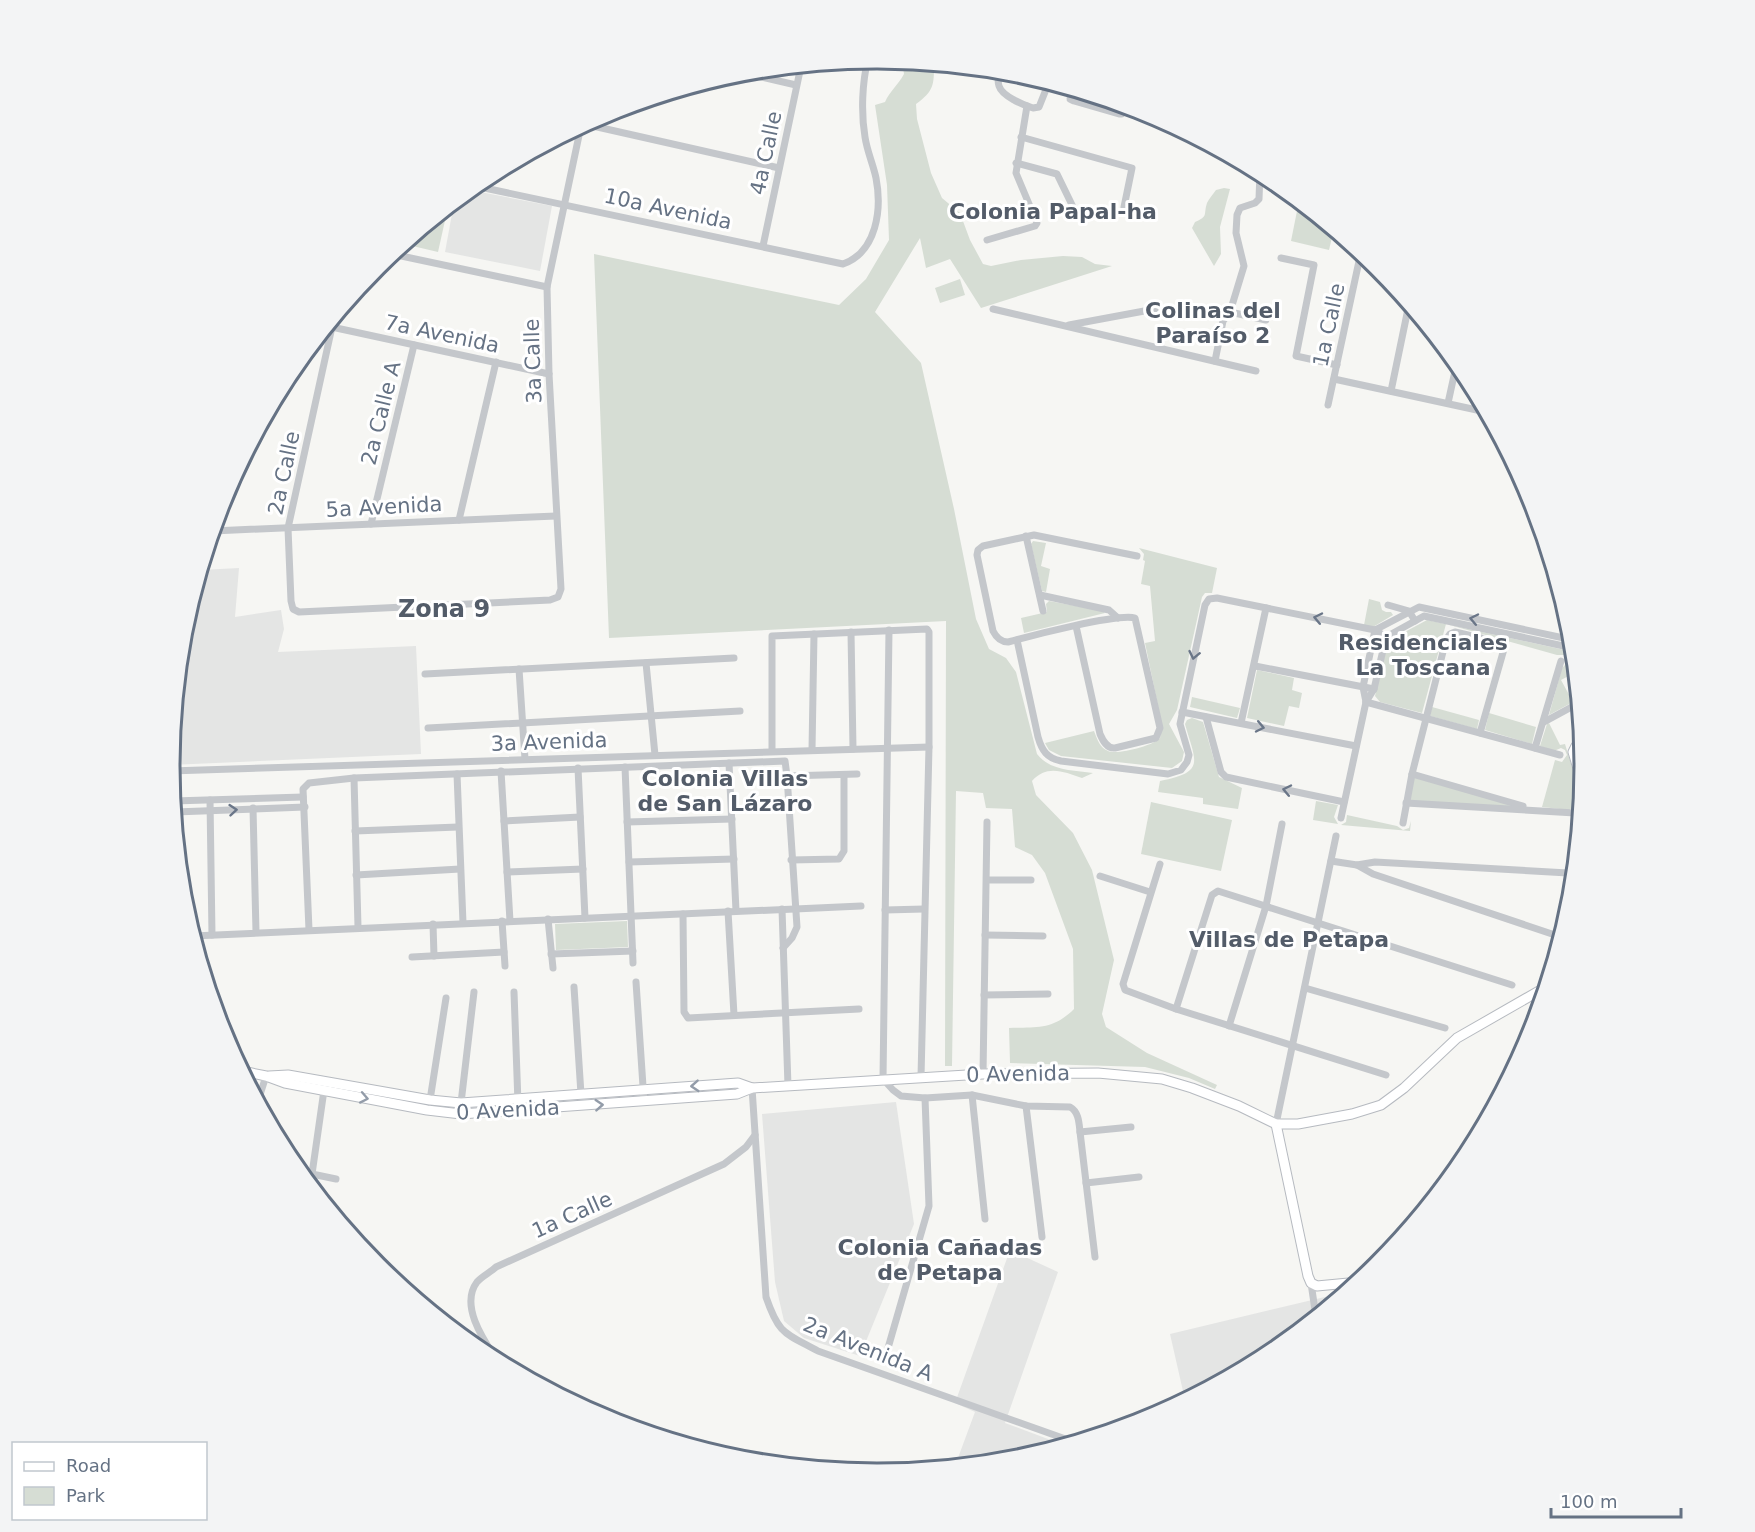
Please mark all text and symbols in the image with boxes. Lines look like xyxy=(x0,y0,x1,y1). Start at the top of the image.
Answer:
street label: 4a Calle xyxy=(745,109,787,197)
street label: 10a Avenida xyxy=(602,184,734,234)
district label: Colonia Papal-ha xyxy=(949,199,1157,224)
street label: 1a Calle xyxy=(1308,281,1350,369)
district label: Colinas del Paraíso 2 xyxy=(1145,298,1281,348)
street label: 7a Avenida xyxy=(382,310,502,358)
street label: 3a Calle xyxy=(520,318,546,404)
street label: 2a Calle A xyxy=(357,358,406,467)
street label: 2a Calle xyxy=(263,429,305,517)
street label: 5a Avenida xyxy=(325,492,443,522)
district label: Zona 9 xyxy=(398,595,490,623)
one-way arrow xyxy=(1313,612,1323,625)
one-way arrow xyxy=(1470,613,1480,626)
district label: Residenciales La Toscana xyxy=(1338,630,1508,680)
one-way arrow xyxy=(1188,650,1201,660)
one-way arrow xyxy=(1255,720,1265,733)
street label: 3a Avenida xyxy=(490,728,608,756)
district label: Colonia Villas de San Lázaro xyxy=(638,766,812,816)
one-way arrow xyxy=(1282,784,1292,797)
one-way arrow xyxy=(228,804,237,817)
district label: Villas de Petapa xyxy=(1189,927,1389,952)
street label: 0 Avenida xyxy=(966,1061,1070,1087)
one-way arrow xyxy=(690,1079,699,1092)
one-way arrow xyxy=(358,1091,368,1104)
street label: 0 Avenida xyxy=(456,1095,560,1125)
one-way arrow xyxy=(594,1099,604,1112)
street label: 1a Calle xyxy=(528,1187,616,1243)
district label: Colonia Cañadas de Petapa xyxy=(838,1235,1042,1285)
street label: 2a Avenida A xyxy=(800,1312,937,1386)
legend xyxy=(12,1442,207,1520)
text: Road xyxy=(66,1455,111,1476)
scale bar xyxy=(1551,1481,1682,1519)
text: Park xyxy=(66,1485,105,1506)
text: 100 m xyxy=(1560,1491,1618,1512)

